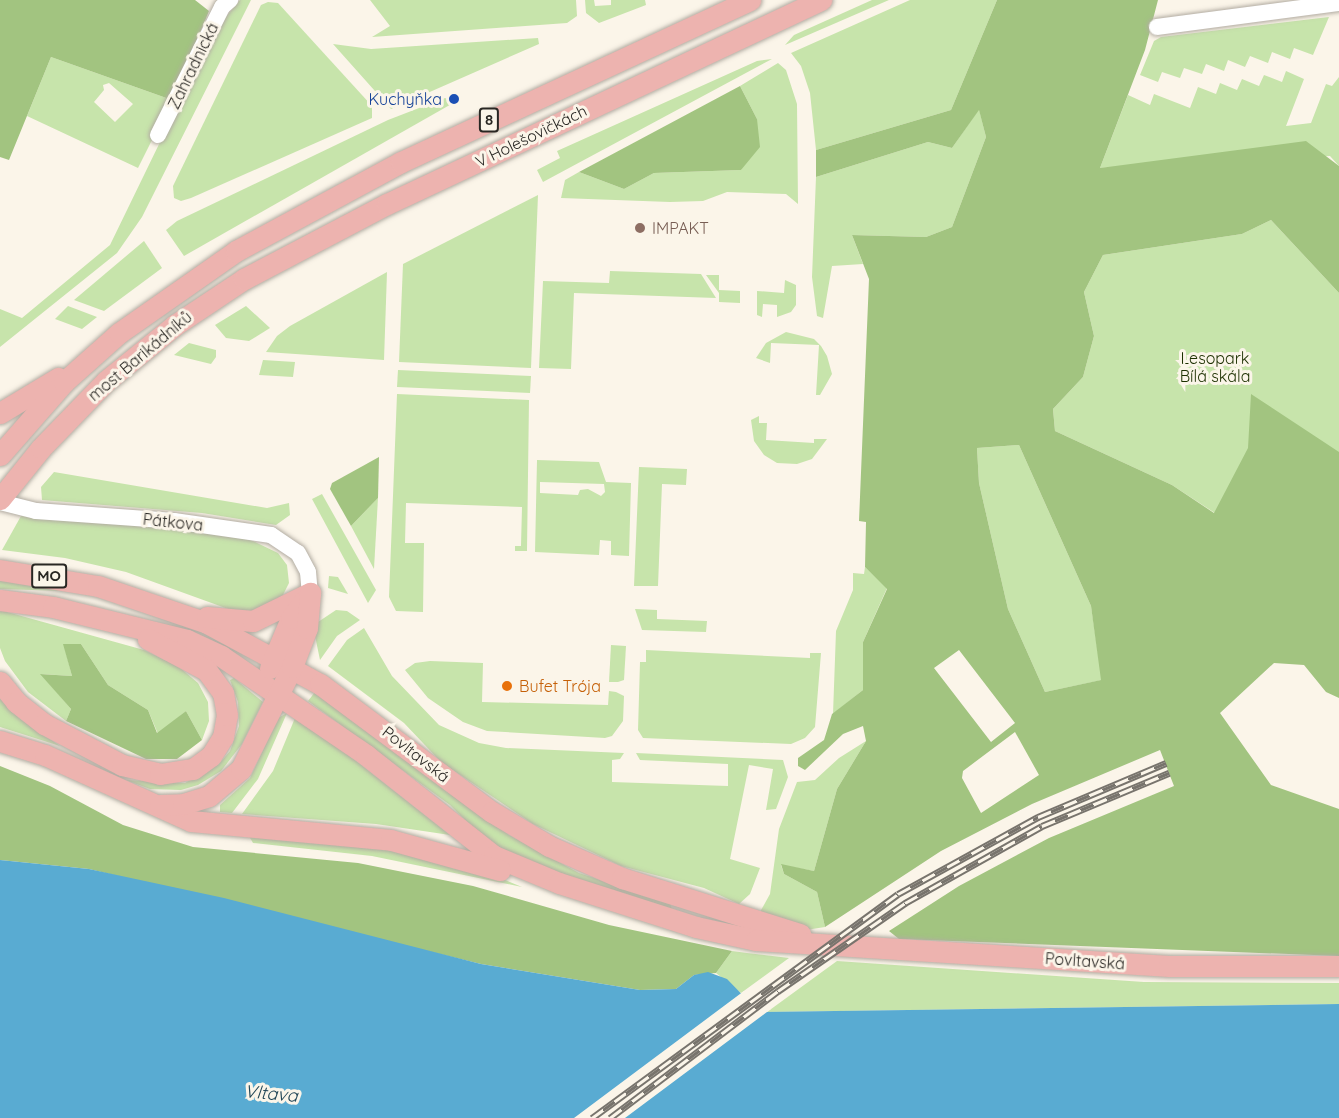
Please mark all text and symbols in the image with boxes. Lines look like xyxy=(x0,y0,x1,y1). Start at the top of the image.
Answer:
street label: Zahradnická xyxy=(164,20,222,112)
place label: Kuchyňka xyxy=(368,89,442,109)
marker: Kuchyňka xyxy=(447,92,461,106)
street label: V Holešovičkách xyxy=(472,101,590,171)
road number: 8 xyxy=(478,108,500,132)
place label: IMPAKT xyxy=(652,218,709,238)
marker: IMPAKT xyxy=(633,221,647,235)
street label: most Barikádníků xyxy=(84,307,196,405)
park label: Lesopark Bílá skála xyxy=(1180,348,1250,386)
street label: Pátkova xyxy=(142,509,204,535)
road number: MO xyxy=(31,564,67,588)
place label: Bufet Trója xyxy=(519,676,601,696)
marker: Bufet Trója xyxy=(500,679,514,693)
street label: Povltavská xyxy=(379,722,453,786)
street label: Povltavská xyxy=(1044,949,1126,973)
water label: Vltava xyxy=(244,1081,298,1107)

